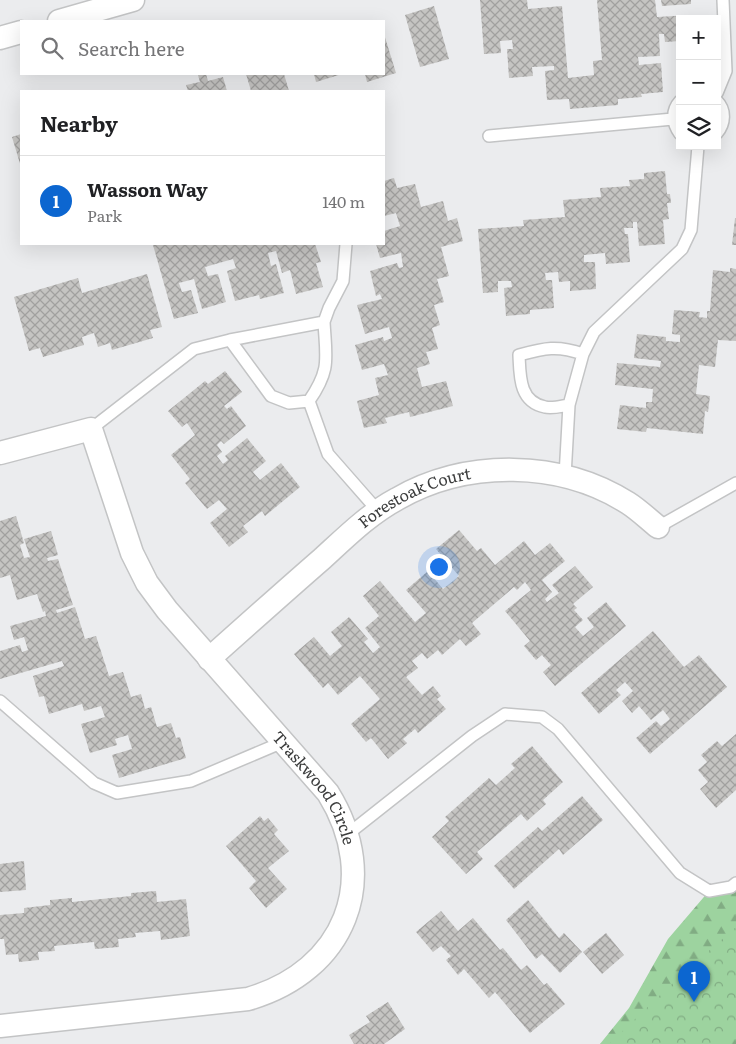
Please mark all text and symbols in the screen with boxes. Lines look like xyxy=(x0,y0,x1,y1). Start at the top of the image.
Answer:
map controls xyxy=(676,15,721,150)
button: + xyxy=(676,15,721,60)
search box xyxy=(20,20,385,75)
icon: search xyxy=(38,34,66,62)
text: Search here xyxy=(78,34,185,62)
button: − xyxy=(676,60,721,105)
button: layers xyxy=(676,105,721,150)
text: Nearby xyxy=(40,107,118,138)
text: Wasson Way xyxy=(87,175,208,203)
text: 1 xyxy=(53,189,59,213)
text: 140 m xyxy=(322,189,365,213)
text: Park xyxy=(87,203,122,227)
street label: Forestoak Court xyxy=(352,460,473,533)
your location xyxy=(426,554,452,580)
street label: Traskwood Circle xyxy=(268,725,362,847)
pin: 1 xyxy=(678,961,710,1002)

